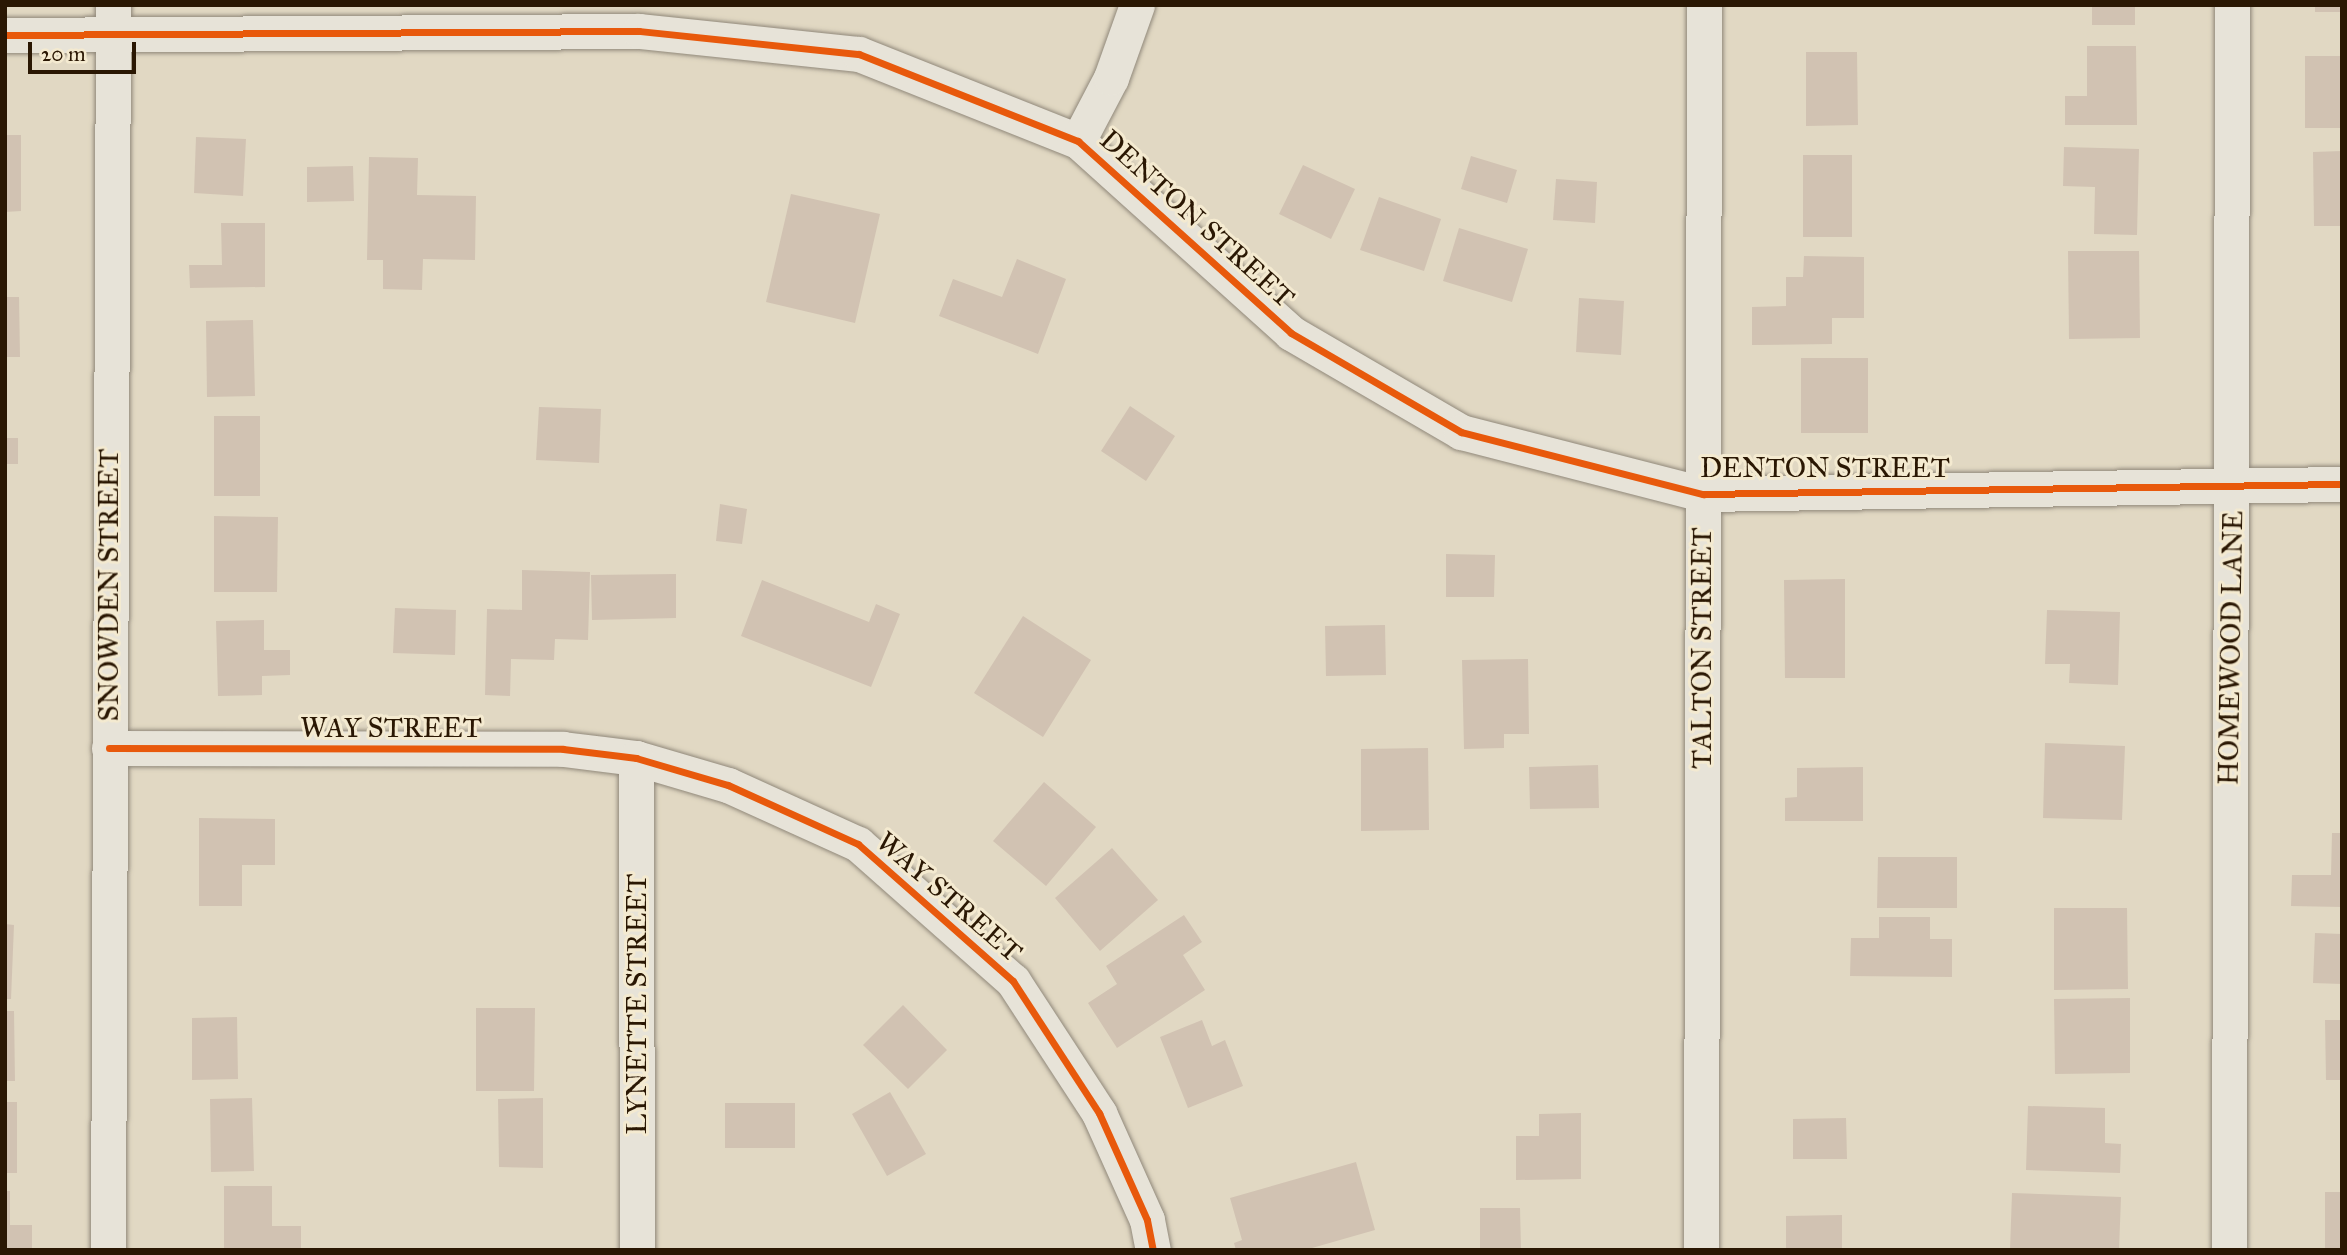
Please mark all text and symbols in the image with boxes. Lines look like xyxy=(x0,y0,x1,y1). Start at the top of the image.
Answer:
scale bar xyxy=(32,28,140,72)
text: 20 m xyxy=(41,41,86,67)
street label: DENTON STREET xyxy=(1093,123,1301,315)
street label: SNOWDEN STREET xyxy=(92,449,126,721)
street label: DENTON STREET xyxy=(1700,451,1950,485)
street label: HOMEWOOD LANE xyxy=(2212,510,2250,786)
street label: TALTON STREET xyxy=(1685,527,1719,769)
street label: WAY STREET xyxy=(300,711,482,745)
street label: WAY STREET xyxy=(869,825,1029,969)
street label: LYNETTE STREET xyxy=(620,873,654,1135)

